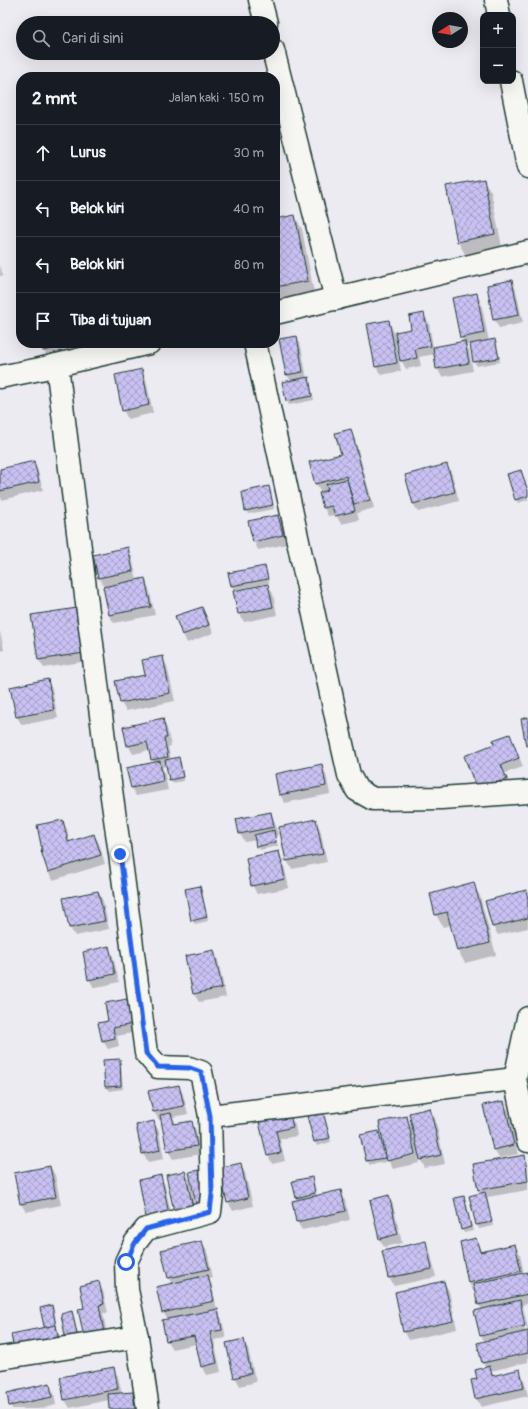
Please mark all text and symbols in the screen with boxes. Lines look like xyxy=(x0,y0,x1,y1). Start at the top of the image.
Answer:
north arrow xyxy=(432,12,468,48)
map controls xyxy=(480,12,516,84)
button: + xyxy=(480,12,516,48)
search box xyxy=(16,16,280,60)
icon: search xyxy=(30,27,52,49)
text: Cari di sini xyxy=(62,29,123,48)
button: − xyxy=(480,48,516,84)
text: 2 mnt xyxy=(32,88,77,109)
text: Jalan kaki · 150 m xyxy=(168,90,264,106)
icon: ahead xyxy=(32,142,54,164)
text: Lurus xyxy=(70,143,106,162)
text: 30 m xyxy=(234,145,264,161)
icon: left xyxy=(32,198,54,220)
text: Belok kiri xyxy=(70,199,124,218)
text: 40 m xyxy=(233,201,264,217)
icon: left xyxy=(32,254,54,276)
text: Belok kiri xyxy=(70,255,124,274)
text: 80 m xyxy=(234,257,264,273)
icon: arrive xyxy=(32,310,54,332)
text: Tiba di tujuan xyxy=(70,311,151,330)
route end xyxy=(111,845,129,863)
route start xyxy=(117,1253,135,1271)

